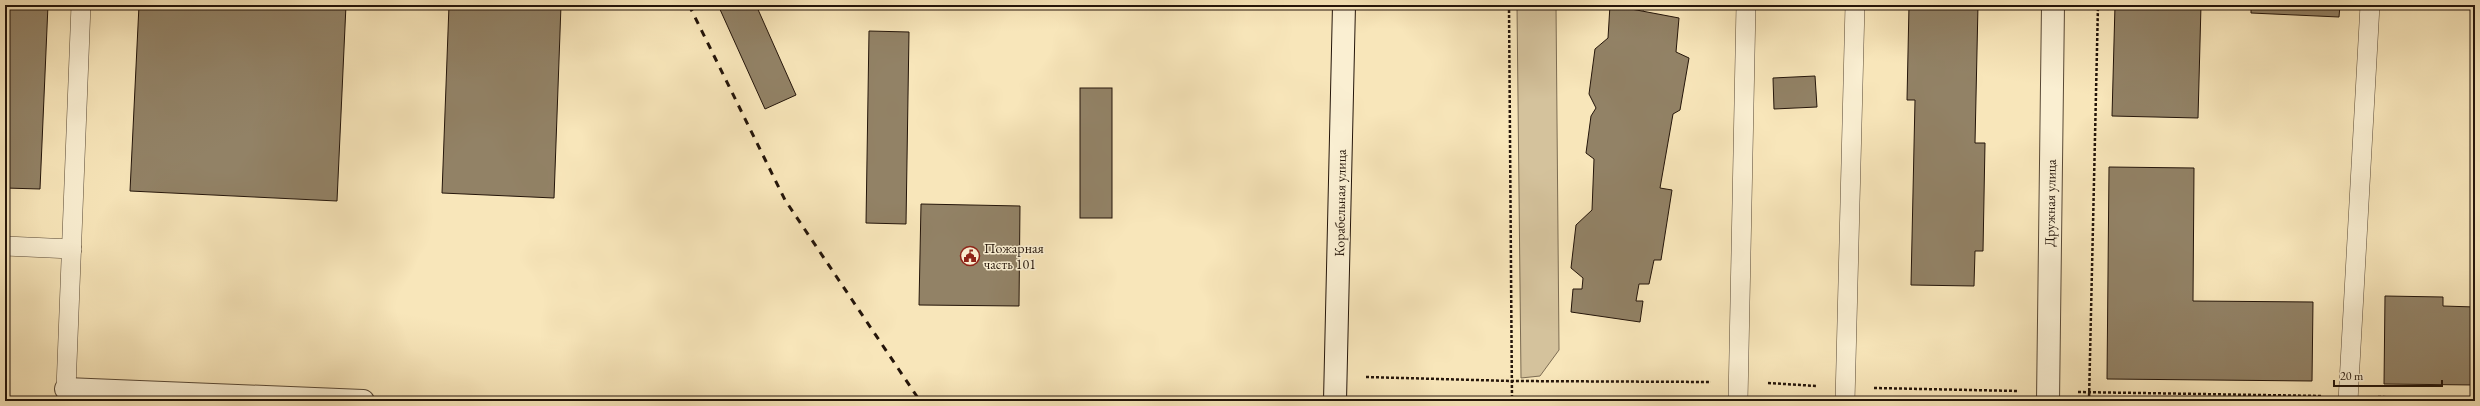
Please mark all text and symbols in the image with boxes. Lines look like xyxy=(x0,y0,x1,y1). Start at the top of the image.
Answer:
street label: Корабельная улица xyxy=(1330,149,1350,257)
street label: Дружная улица xyxy=(2040,159,2060,247)
place label: Пожарная часть 101 xyxy=(984,239,1044,273)
public building icon: Пожарная часть 101 xyxy=(959,245,981,267)
scale bar xyxy=(2334,362,2442,388)
text: 20 m xyxy=(2340,368,2364,384)

